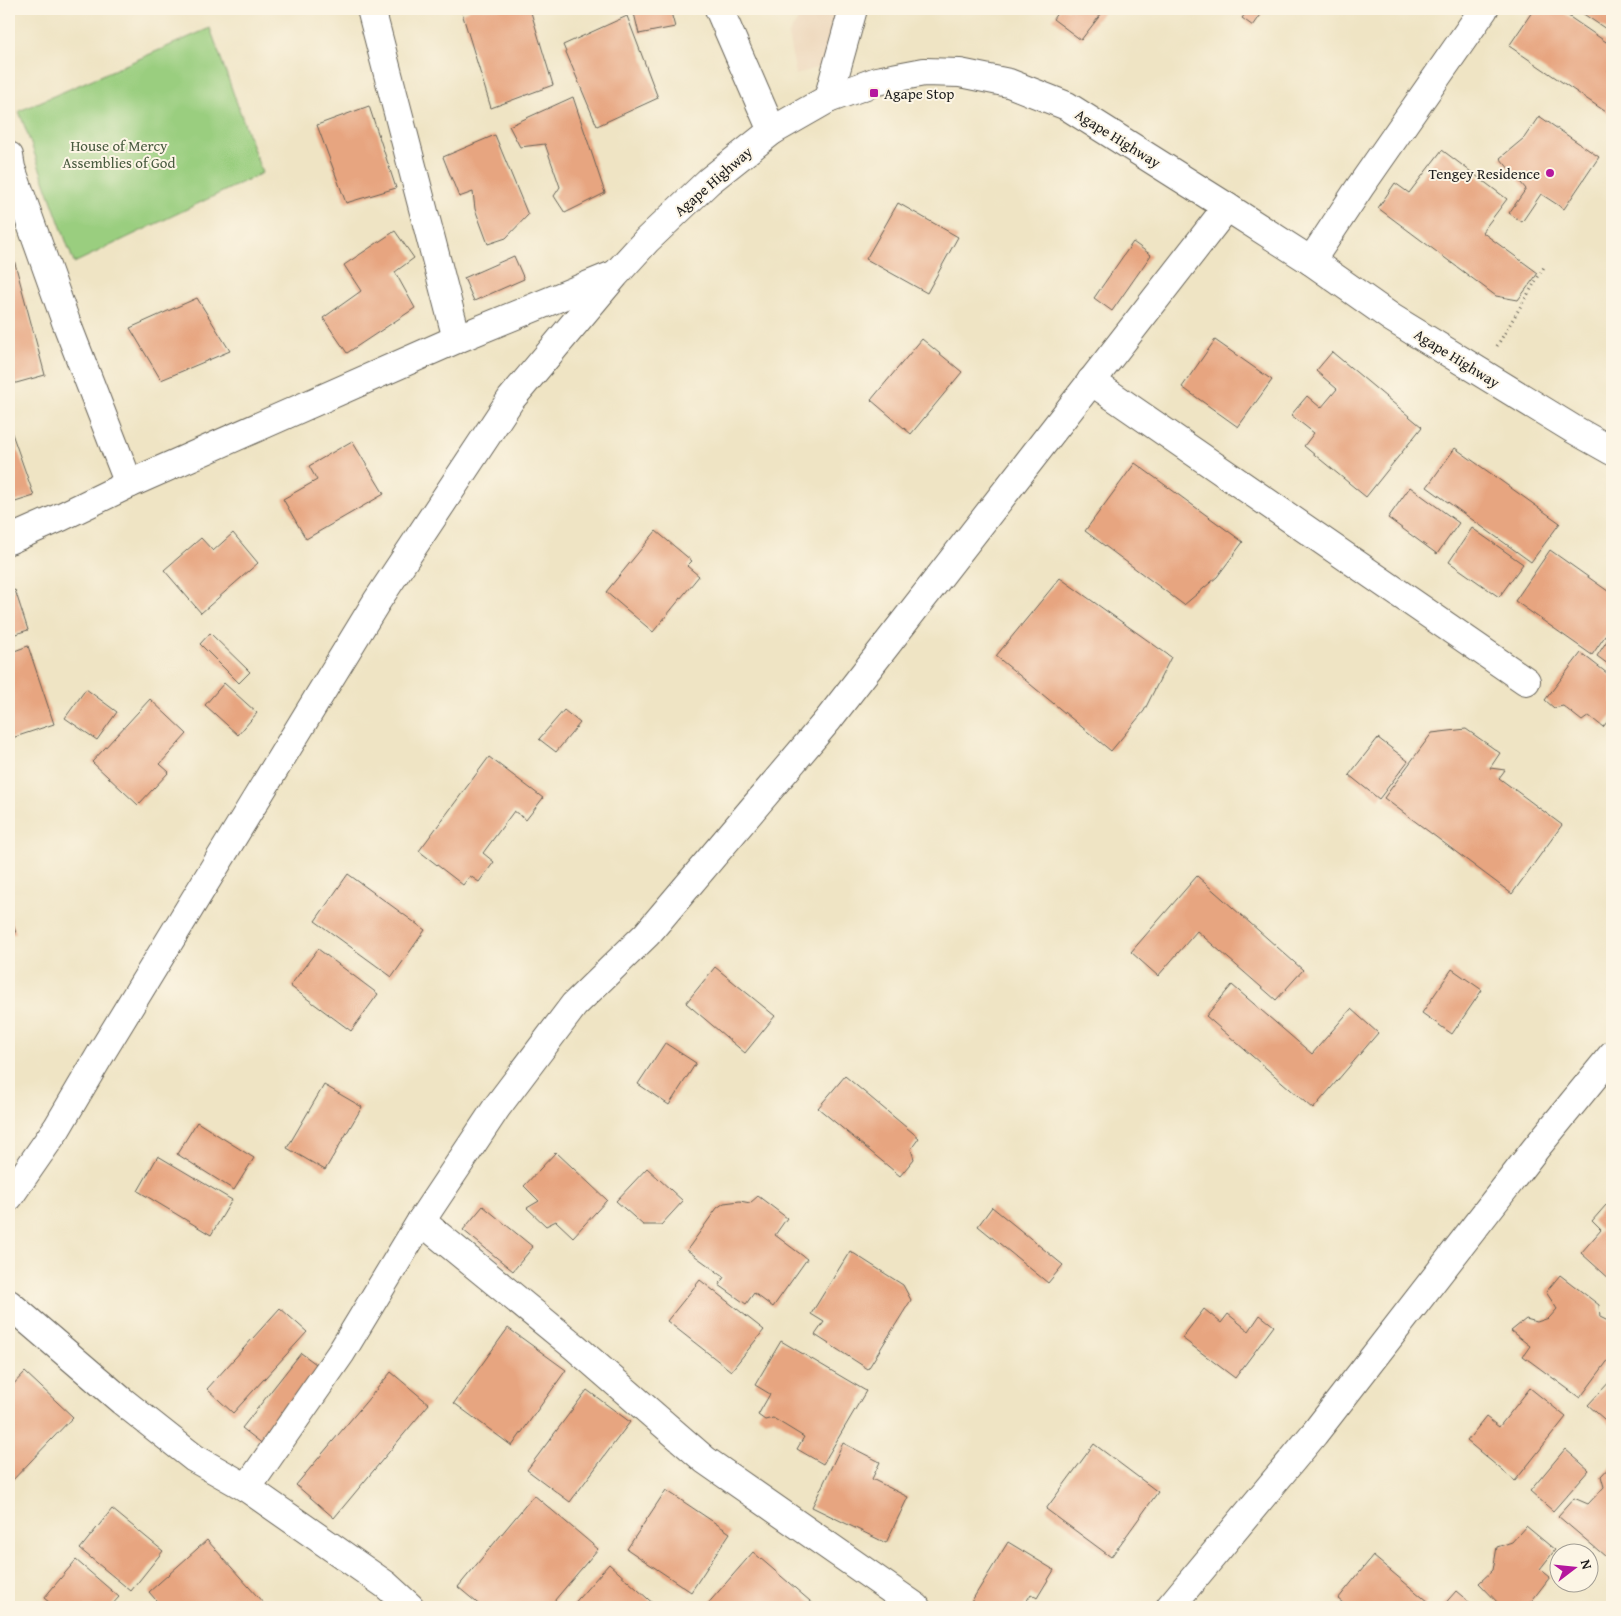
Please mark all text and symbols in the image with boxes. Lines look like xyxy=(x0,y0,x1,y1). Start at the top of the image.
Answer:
place label: Agape Stop xyxy=(884,83,954,104)
marker: Agape Stop xyxy=(868,87,880,99)
street label: Agape Highway xyxy=(1071,103,1165,173)
park label: House of Mercy Assemblies of God xyxy=(62,135,176,173)
street label: Agape Highway xyxy=(669,141,757,221)
place label: Tengey Residence xyxy=(1428,163,1540,184)
marker: Tengey Residence xyxy=(1544,167,1556,179)
street label: Agape Highway xyxy=(1410,323,1504,393)
north arrow xyxy=(1548,1544,1598,1594)
text: N xyxy=(1576,1557,1598,1572)

